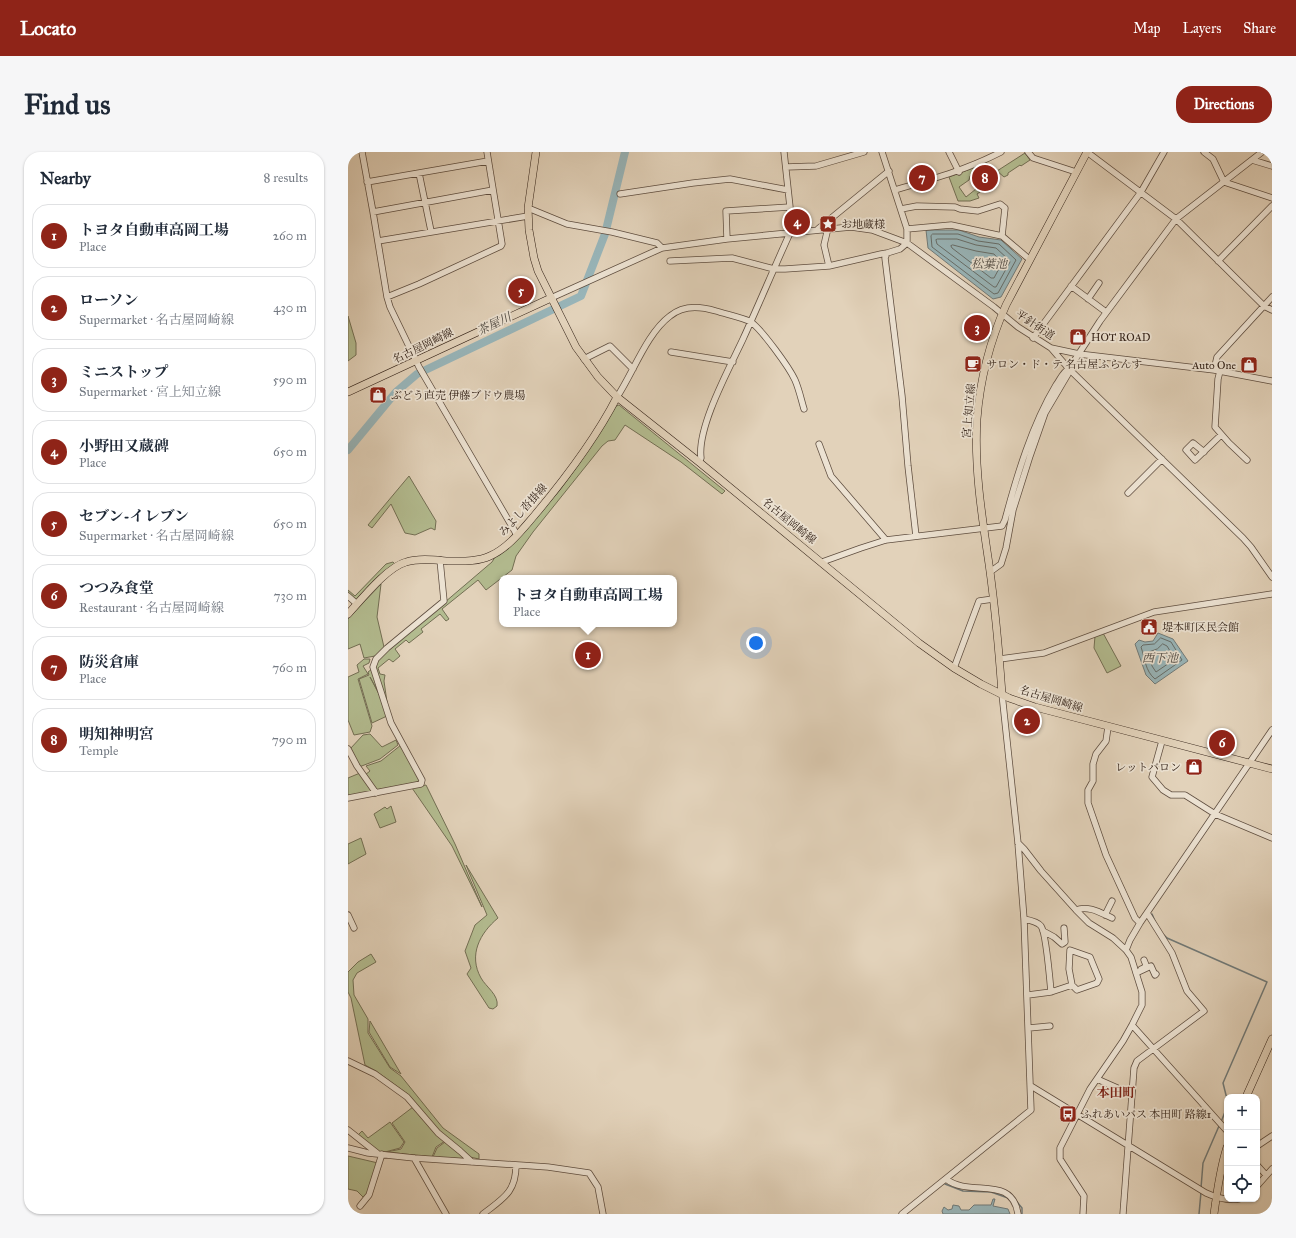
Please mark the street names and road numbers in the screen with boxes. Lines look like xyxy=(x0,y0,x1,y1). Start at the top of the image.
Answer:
street label: 平針街道 xyxy=(1013,307,1057,343)
street label: 名古屋岡崎線 xyxy=(390,326,456,366)
street label: 宮上知立線 xyxy=(960,383,978,439)
street label: みよし沓掛線 xyxy=(496,481,550,539)
street label: 名古屋岡崎線 xyxy=(759,495,819,547)
street label: 名古屋岡崎線 xyxy=(1018,683,1084,715)

